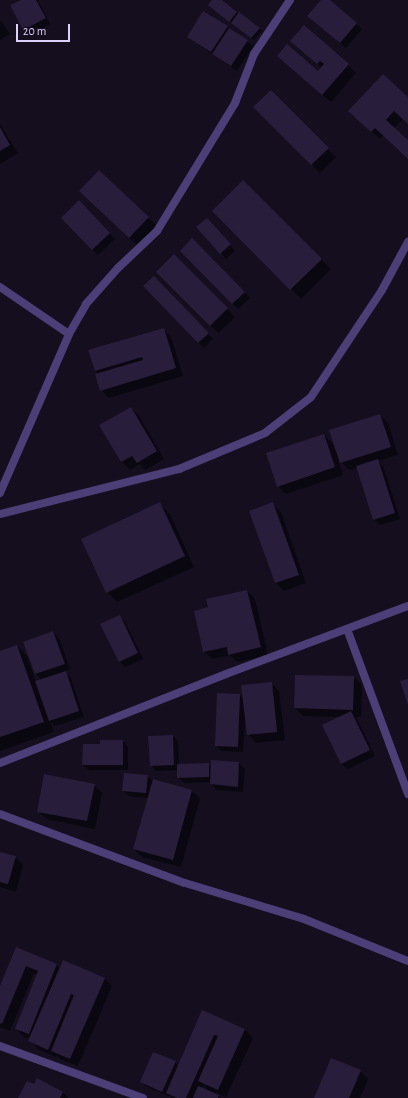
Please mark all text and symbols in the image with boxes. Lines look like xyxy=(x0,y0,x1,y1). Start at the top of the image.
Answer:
scale bar xyxy=(18,16,72,42)
text: 20 m xyxy=(23,25,46,37)

